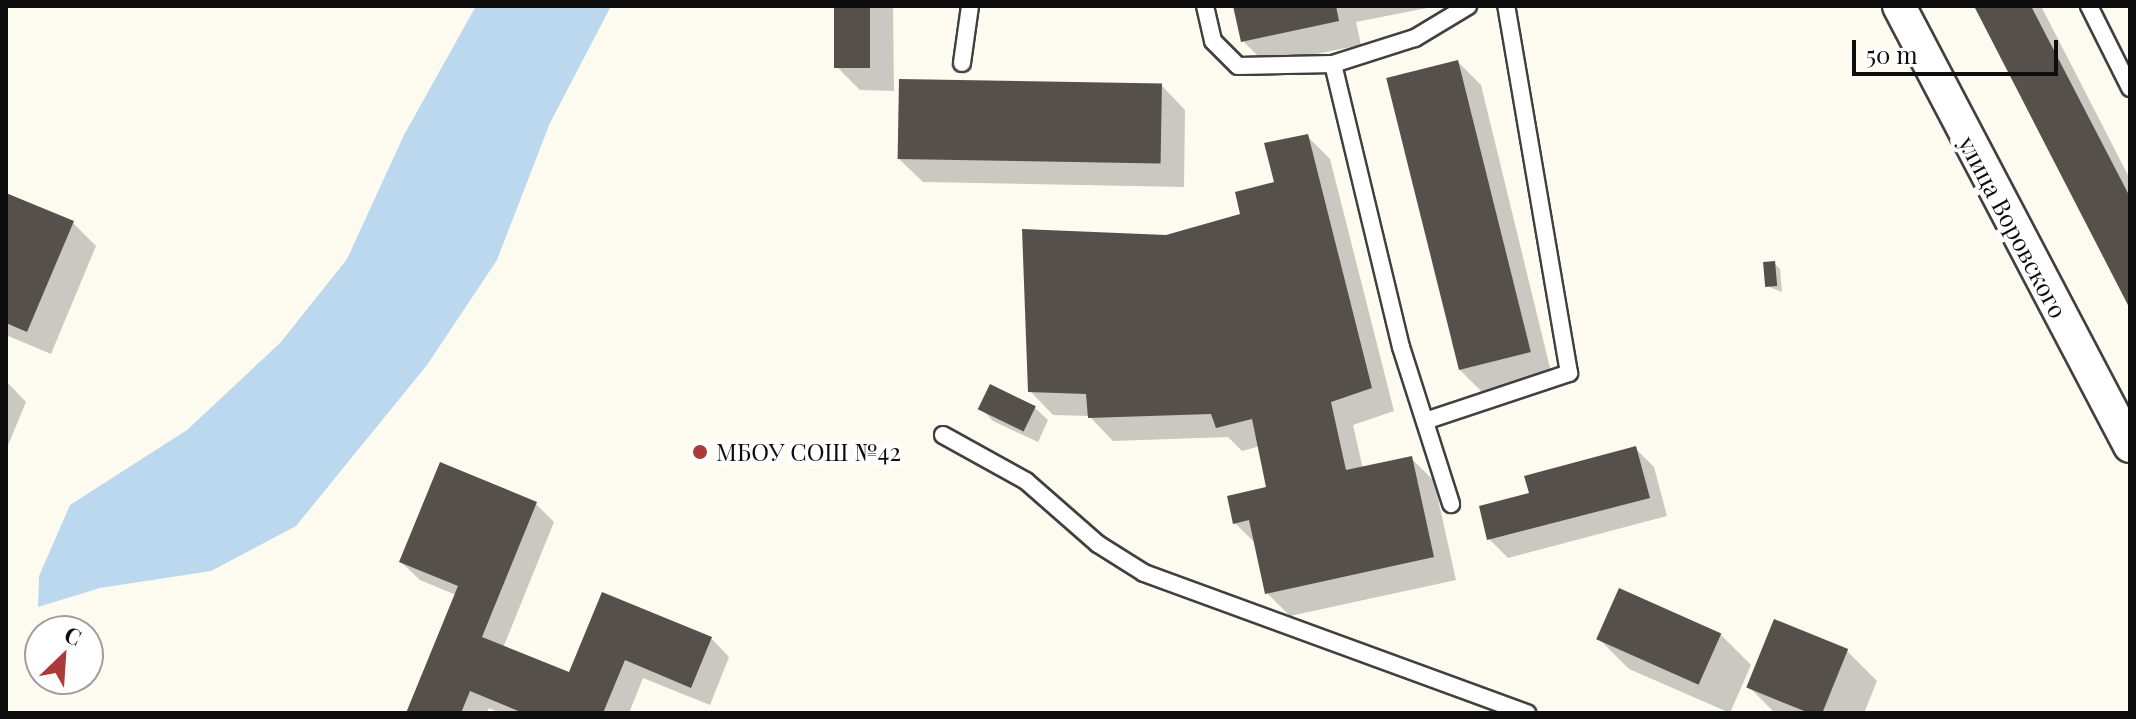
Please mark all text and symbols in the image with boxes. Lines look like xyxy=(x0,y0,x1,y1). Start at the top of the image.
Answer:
scale bar xyxy=(1856,24,2062,74)
text: 50 m xyxy=(1866,38,1918,70)
street label: улица Воровского xyxy=(1953,131,2073,323)
place label: МБОУ СОШ №42 xyxy=(716,438,901,466)
marker: МБОУ СОШ №42 xyxy=(691,443,709,461)
north arrow xyxy=(24,615,104,695)
text: С xyxy=(60,618,87,652)

